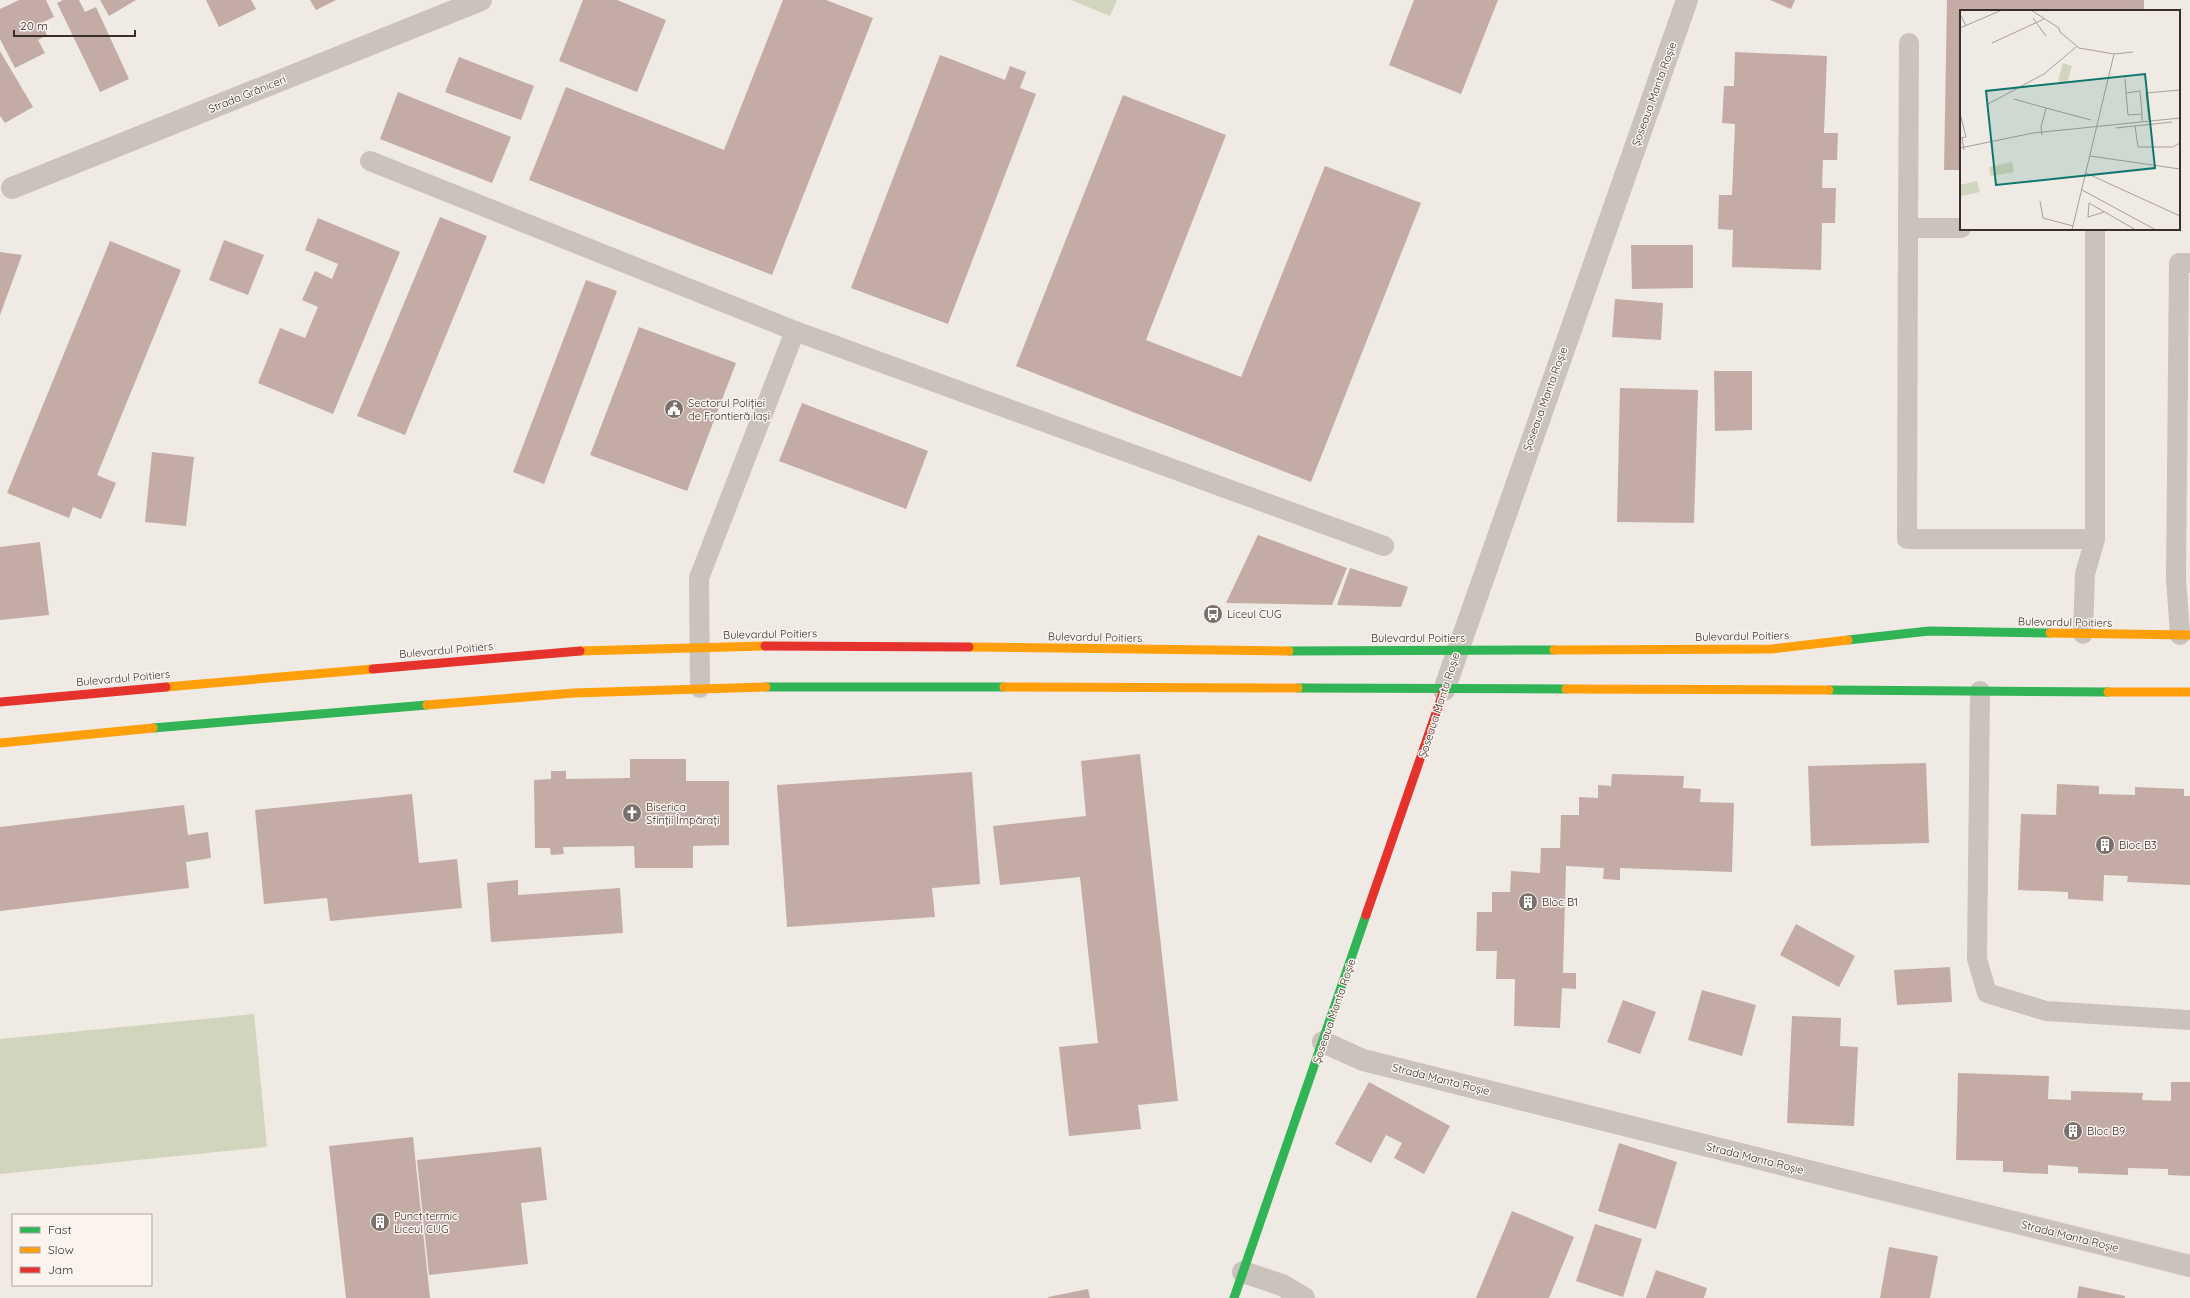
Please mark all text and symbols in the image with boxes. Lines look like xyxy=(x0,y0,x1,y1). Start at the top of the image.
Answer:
inset map xyxy=(1960,10,2180,230)
scale bar xyxy=(14,12,135,38)
text: 20 m xyxy=(20,18,48,33)
street label: Șoseaua Manta Roșie xyxy=(1629,40,1679,148)
street label: Strada Grăniceri xyxy=(206,72,288,116)
street label: Șoseaua Manta Roșie xyxy=(1520,345,1570,453)
place label: Sectorul Poliției de Frontieră Iași xyxy=(688,396,770,423)
public building icon: Sectorul Poliției de Frontieră Iași xyxy=(663,398,685,420)
bus stop icon: Liceul CUG xyxy=(1202,603,1224,625)
place label: Liceul CUG xyxy=(1227,607,1282,621)
street label: Bulevardul Poitiers xyxy=(2018,614,2112,630)
street label: Bulevardul Poitiers xyxy=(723,626,817,642)
street label: Bulevardul Poitiers xyxy=(1695,628,1789,644)
street label: Bulevardul Poitiers xyxy=(1048,629,1142,645)
street label: Bulevardul Poitiers xyxy=(1371,631,1465,645)
street label: Bulevardul Poitiers xyxy=(398,639,494,661)
street label: Șoseaua Manta Roșie xyxy=(1415,651,1463,759)
street label: Bulevardul Poitiers xyxy=(75,667,171,689)
place label: Biserica Sfinții Împărați xyxy=(646,800,719,827)
church icon: Biserica Sfinții Împărați xyxy=(621,802,643,824)
building icon: Bloc B3 xyxy=(2094,834,2116,856)
place label: Bloc B3 xyxy=(2119,838,2157,852)
building icon: Bloc B1 xyxy=(1517,891,1539,913)
place label: Bloc B1 xyxy=(1542,895,1578,909)
street label: Șoseaua Manta Roșie xyxy=(1309,957,1359,1065)
street label: Strada Manta Roșie xyxy=(1391,1060,1491,1098)
building icon: Bloc B9 xyxy=(2062,1120,2084,1142)
place label: Bloc B9 xyxy=(2087,1124,2125,1138)
street label: Strada Manta Roșie xyxy=(1705,1139,1805,1177)
place label: Punct termic Liceul CUG xyxy=(394,1209,458,1236)
building icon: Punct termic Liceul CUG xyxy=(369,1211,391,1233)
legend xyxy=(12,1214,152,1286)
street label: Strada Manta Roșie xyxy=(2020,1217,2120,1255)
text: Fast xyxy=(48,1222,72,1237)
text: Slow xyxy=(48,1242,74,1257)
text: Jam xyxy=(48,1262,73,1277)

